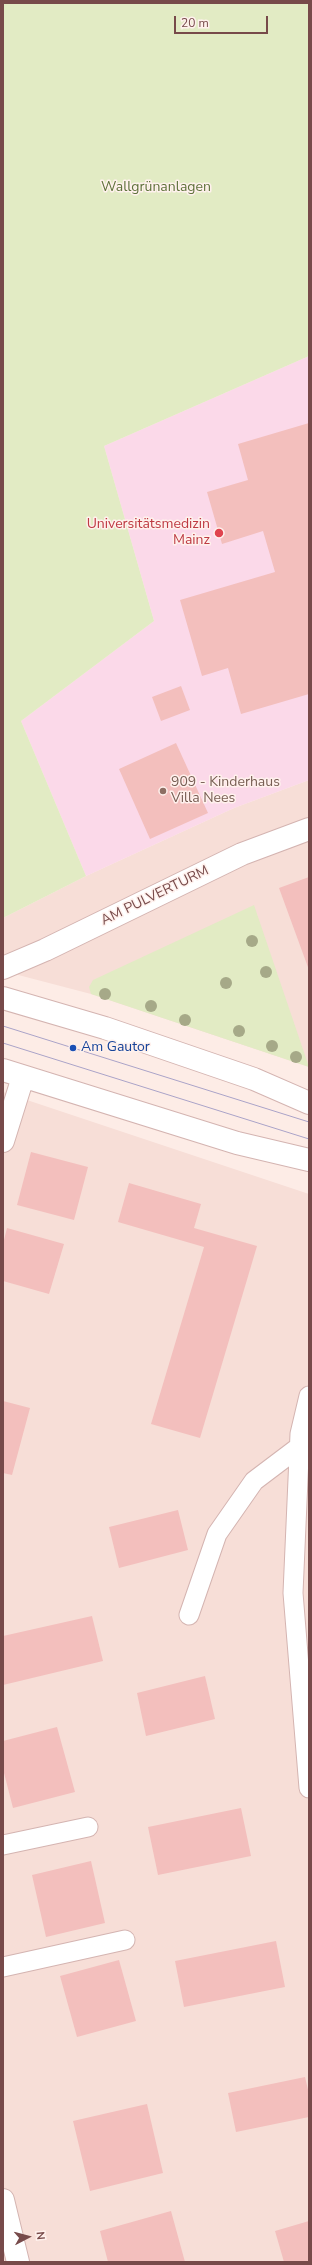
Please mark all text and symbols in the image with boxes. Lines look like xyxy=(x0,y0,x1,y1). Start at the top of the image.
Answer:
scale bar xyxy=(176,8,270,34)
text: 20 m xyxy=(181,15,209,31)
park label: Wallgrünanlagen xyxy=(101,180,211,196)
place label: Universitätsmedizin Mainz xyxy=(87,517,210,550)
marker: Universitätsmedizin Mainz xyxy=(213,527,225,539)
place label: 909 - Kinderhaus Villa Nees xyxy=(171,775,280,808)
marker: 909 - Kinderhaus Villa Nees xyxy=(158,786,168,796)
street label: AM PULVERTURM xyxy=(98,863,212,929)
place label: Am Gautor xyxy=(81,1040,150,1056)
marker: Am Gautor xyxy=(68,1043,78,1053)
north arrow xyxy=(8,2217,48,2257)
text: N xyxy=(33,2231,48,2241)

